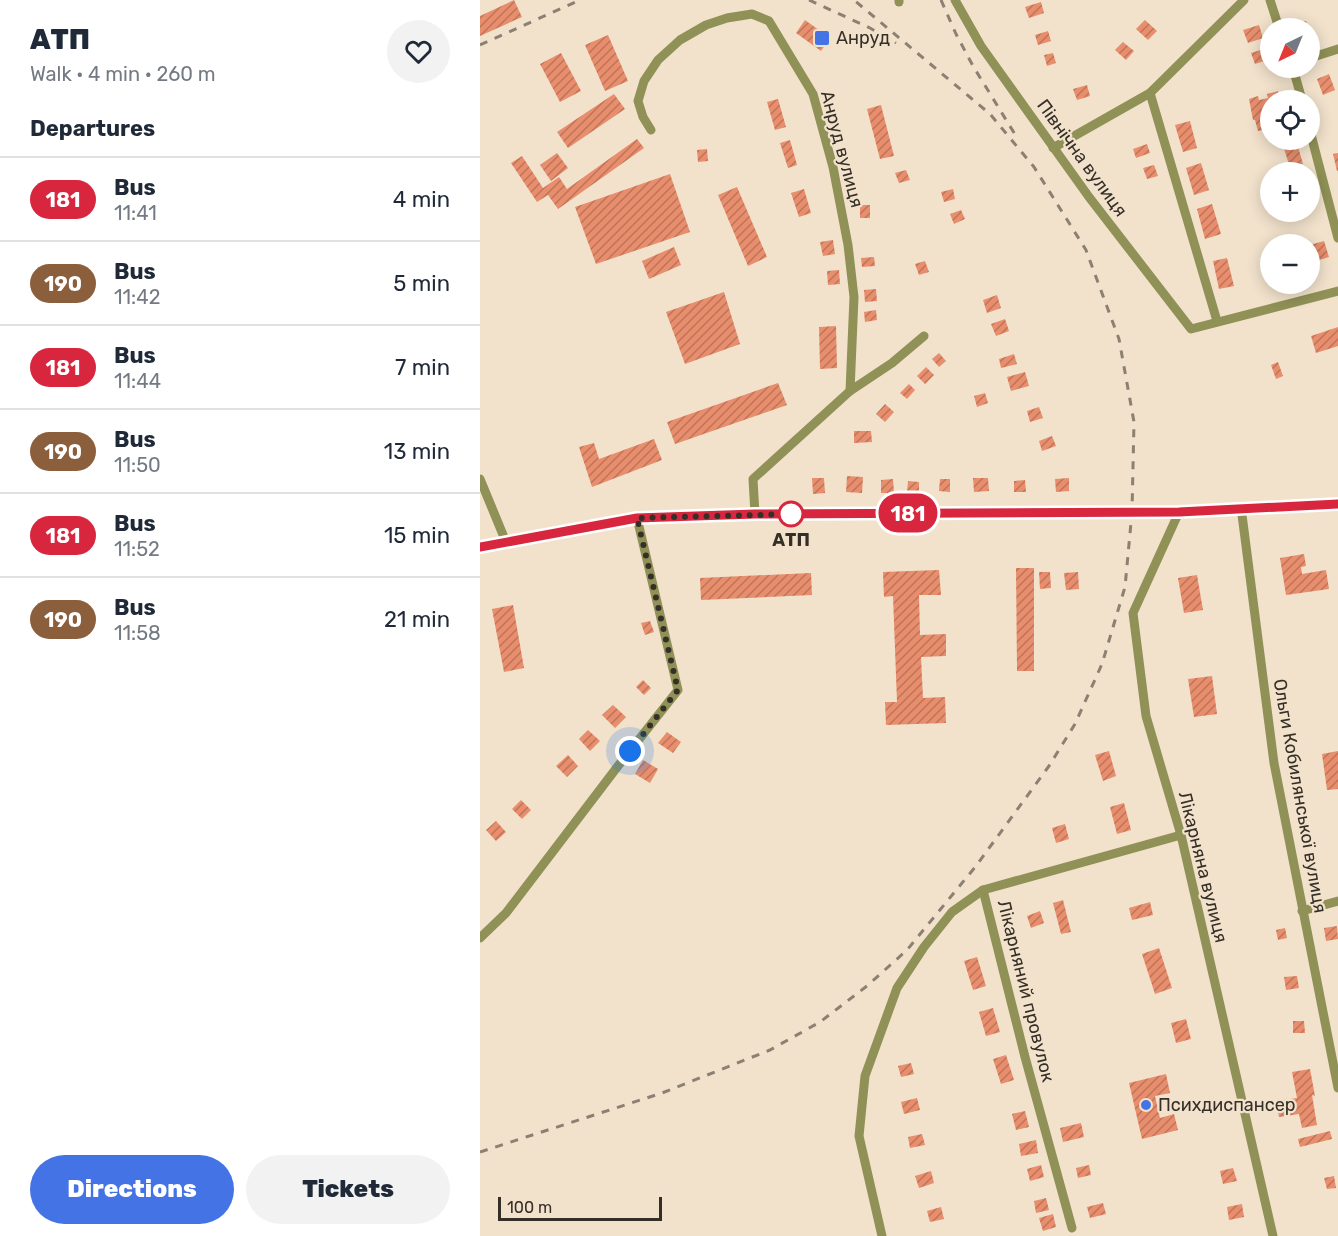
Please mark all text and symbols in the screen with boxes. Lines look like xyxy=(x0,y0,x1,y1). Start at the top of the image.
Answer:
north arrow xyxy=(1260,18,1320,78)
map controls xyxy=(1260,18,1320,294)
button: heart xyxy=(387,20,450,83)
text: АТП xyxy=(30,23,90,56)
place label: Анруд xyxy=(836,27,890,49)
marker: Анруд xyxy=(813,29,831,47)
text: Walk · 4 min · 260 m xyxy=(30,62,216,86)
street label: Анруд вулиця xyxy=(816,88,868,210)
button: locate xyxy=(1260,90,1320,150)
street label: Північна вулиця xyxy=(1032,95,1132,221)
text: Departures xyxy=(30,115,155,142)
button: + xyxy=(1260,162,1320,222)
text: Bus xyxy=(114,174,156,201)
text: 4 min xyxy=(393,186,450,213)
text: 181 xyxy=(45,187,81,212)
text: 11:41 xyxy=(114,201,157,225)
button: − xyxy=(1260,234,1320,294)
text: Bus xyxy=(114,258,156,285)
text: 5 min xyxy=(393,270,450,297)
text: 190 xyxy=(44,271,82,296)
text: 11:42 xyxy=(114,285,160,309)
text: Bus xyxy=(114,342,156,369)
text: 7 min xyxy=(395,354,450,381)
text: 181 xyxy=(45,355,81,380)
text: 11:44 xyxy=(114,369,161,393)
text: Bus xyxy=(114,426,156,453)
text: 13 min xyxy=(384,438,450,465)
text: 190 xyxy=(44,439,82,464)
text: 11:50 xyxy=(114,453,161,477)
line badge: 181 xyxy=(874,494,942,532)
marker: АТП xyxy=(778,501,804,527)
text: 181 xyxy=(890,501,926,526)
text: Bus xyxy=(114,510,156,537)
text: 15 min xyxy=(384,522,450,549)
text: 181 xyxy=(45,523,81,548)
place label: АТП xyxy=(772,529,810,551)
text: 11:52 xyxy=(114,537,160,561)
text: Bus xyxy=(114,594,156,621)
text: 21 min xyxy=(384,606,450,633)
text: 190 xyxy=(44,607,82,632)
text: 11:58 xyxy=(114,621,161,645)
street label: Ольги Кобилянської вулиця xyxy=(1269,677,1331,915)
your location xyxy=(615,736,645,766)
street label: Лікарняна вулиця xyxy=(1174,789,1232,945)
street label: Лікарняний провулок xyxy=(993,898,1059,1085)
place label: Психдиспансер xyxy=(1158,1094,1295,1116)
marker: Психдиспансер xyxy=(1139,1098,1153,1112)
button: Directions xyxy=(30,1155,234,1224)
button: Tickets xyxy=(246,1155,450,1224)
scale bar xyxy=(498,1194,662,1222)
text: 100 m xyxy=(507,1198,552,1217)

